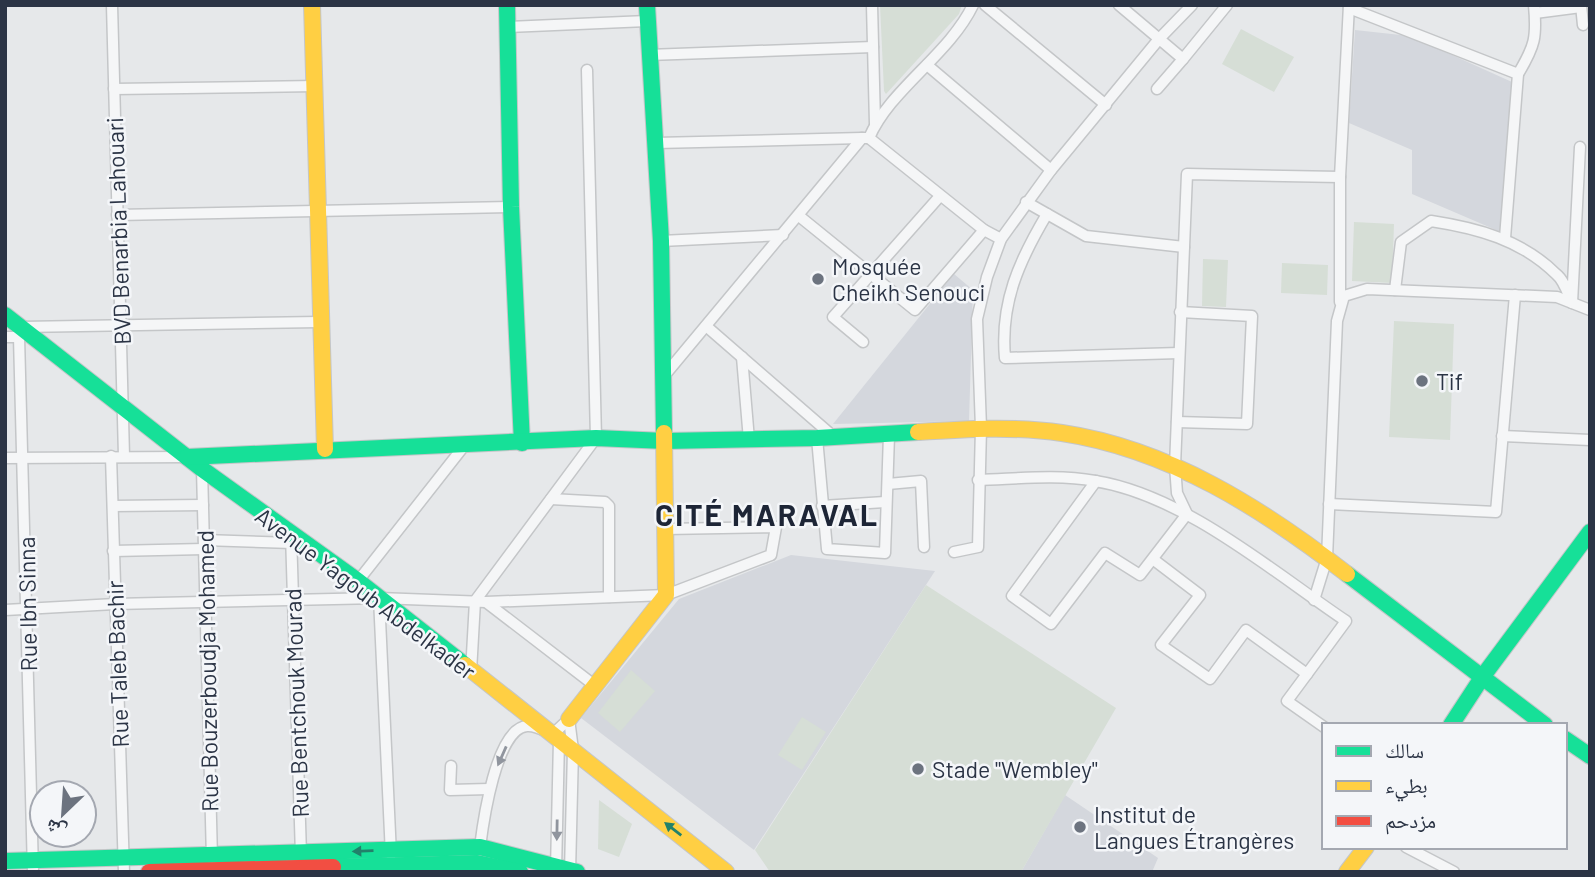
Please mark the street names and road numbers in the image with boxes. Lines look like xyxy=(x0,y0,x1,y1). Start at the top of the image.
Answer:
street label: BVD Benarbia Lahouari xyxy=(100,117,136,345)
street label: Avenue Yagoub Abdelkader xyxy=(250,501,482,685)
street label: Rue Bouzerboudja Mohamed xyxy=(191,530,223,812)
street label: Rue Ibn Sinna xyxy=(12,536,42,672)
street label: Rue Taleb Bachir xyxy=(100,579,134,748)
street label: Rue Bentchouk Mourad xyxy=(278,588,314,818)

